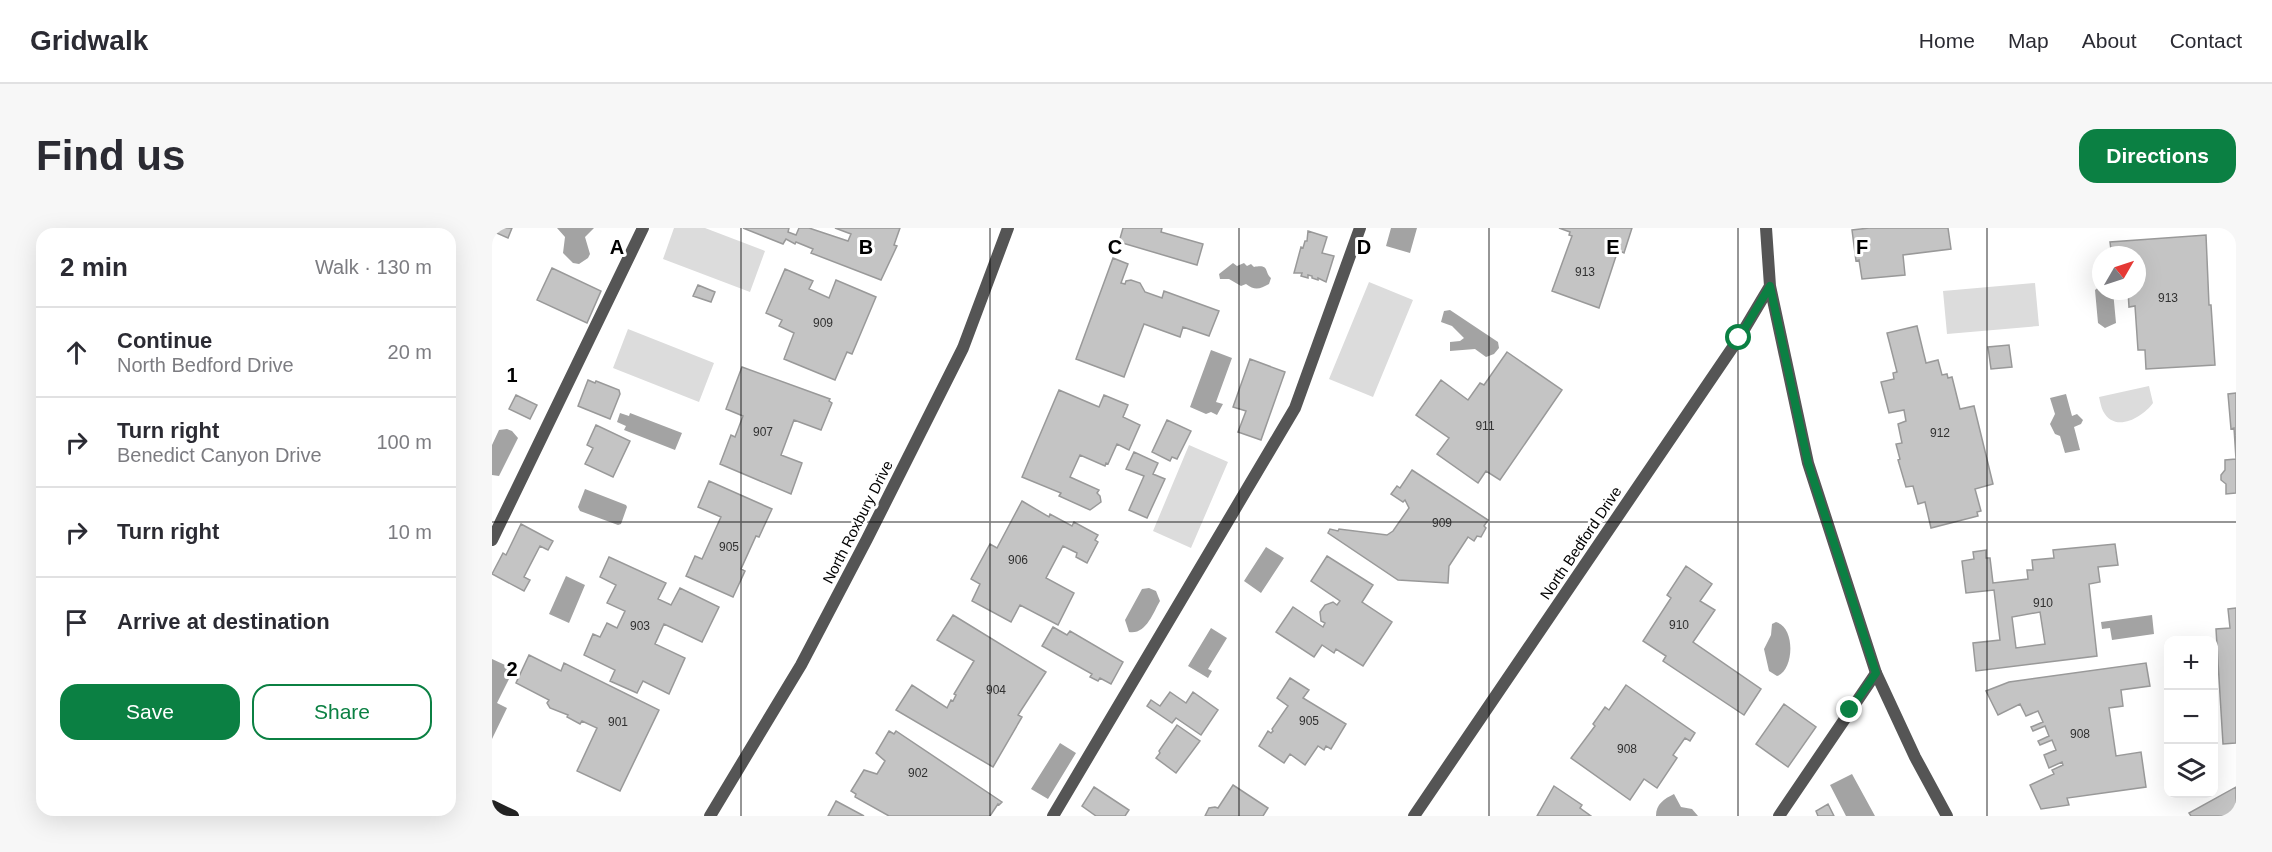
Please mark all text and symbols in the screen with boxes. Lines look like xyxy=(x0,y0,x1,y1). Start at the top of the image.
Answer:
text: Gridwalk xyxy=(30,25,148,56)
text: Home xyxy=(1919,29,1975,52)
text: Map xyxy=(2008,29,2049,52)
text: About xyxy=(2082,29,2137,52)
text: Contact xyxy=(2170,29,2242,52)
button: Directions xyxy=(2079,129,2236,183)
text: Find us xyxy=(36,132,185,179)
text: A xyxy=(610,236,624,258)
text: B xyxy=(859,236,873,258)
text: C xyxy=(1108,236,1122,258)
text: D xyxy=(1357,236,1371,258)
text: E xyxy=(1606,236,1620,258)
text: F xyxy=(1856,236,1868,258)
north arrow xyxy=(2092,246,2146,300)
text: 2 min xyxy=(60,252,128,282)
text: Walk · 130 m xyxy=(315,256,432,278)
house number: 913 xyxy=(1575,265,1595,279)
house number: 913 xyxy=(2158,291,2178,305)
house number: 909 xyxy=(813,316,833,330)
route start xyxy=(1725,324,1751,350)
text: Continue xyxy=(117,328,212,353)
icon: ahead xyxy=(60,336,93,369)
text: 20 m xyxy=(388,341,432,363)
text: North Bedford Drive xyxy=(117,354,294,376)
text: 1 xyxy=(506,364,518,386)
text: Turn right xyxy=(117,418,219,443)
house number: 911 xyxy=(1475,419,1495,433)
house number: 907 xyxy=(753,425,773,439)
icon: right xyxy=(60,426,93,459)
house number: 912 xyxy=(1930,426,1950,440)
text: 100 m xyxy=(376,431,432,453)
text: Benedict Canyon Drive xyxy=(117,444,322,466)
street label: North Roxbury Drive xyxy=(819,457,896,586)
street label: North Bedford Drive xyxy=(1536,483,1625,602)
icon: right xyxy=(60,516,93,549)
house number: 909 xyxy=(1432,516,1452,530)
text: Turn right xyxy=(117,519,219,544)
text: 10 m xyxy=(388,521,432,543)
house number: 905 xyxy=(719,540,739,554)
house number: 906 xyxy=(1008,553,1028,567)
house number: 910 xyxy=(2033,596,2053,610)
icon: arrive xyxy=(60,606,93,639)
text: Arrive at destination xyxy=(117,609,330,634)
house number: 910 xyxy=(1669,618,1689,632)
house number: 903 xyxy=(630,619,650,633)
map controls xyxy=(2164,636,2218,798)
button: + xyxy=(2164,636,2218,690)
text: 2 xyxy=(506,658,518,680)
house number: 904 xyxy=(986,683,1006,697)
button: Save xyxy=(60,684,240,740)
button: Share xyxy=(252,684,432,740)
button: − xyxy=(2164,690,2218,744)
route end xyxy=(1836,696,1862,722)
house number: 905 xyxy=(1299,714,1319,728)
house number: 901 xyxy=(608,715,628,729)
house number: 908 xyxy=(2070,727,2090,741)
house number: 908 xyxy=(1617,742,1637,756)
button: layers xyxy=(2164,744,2218,798)
house number: 902 xyxy=(908,766,928,780)

